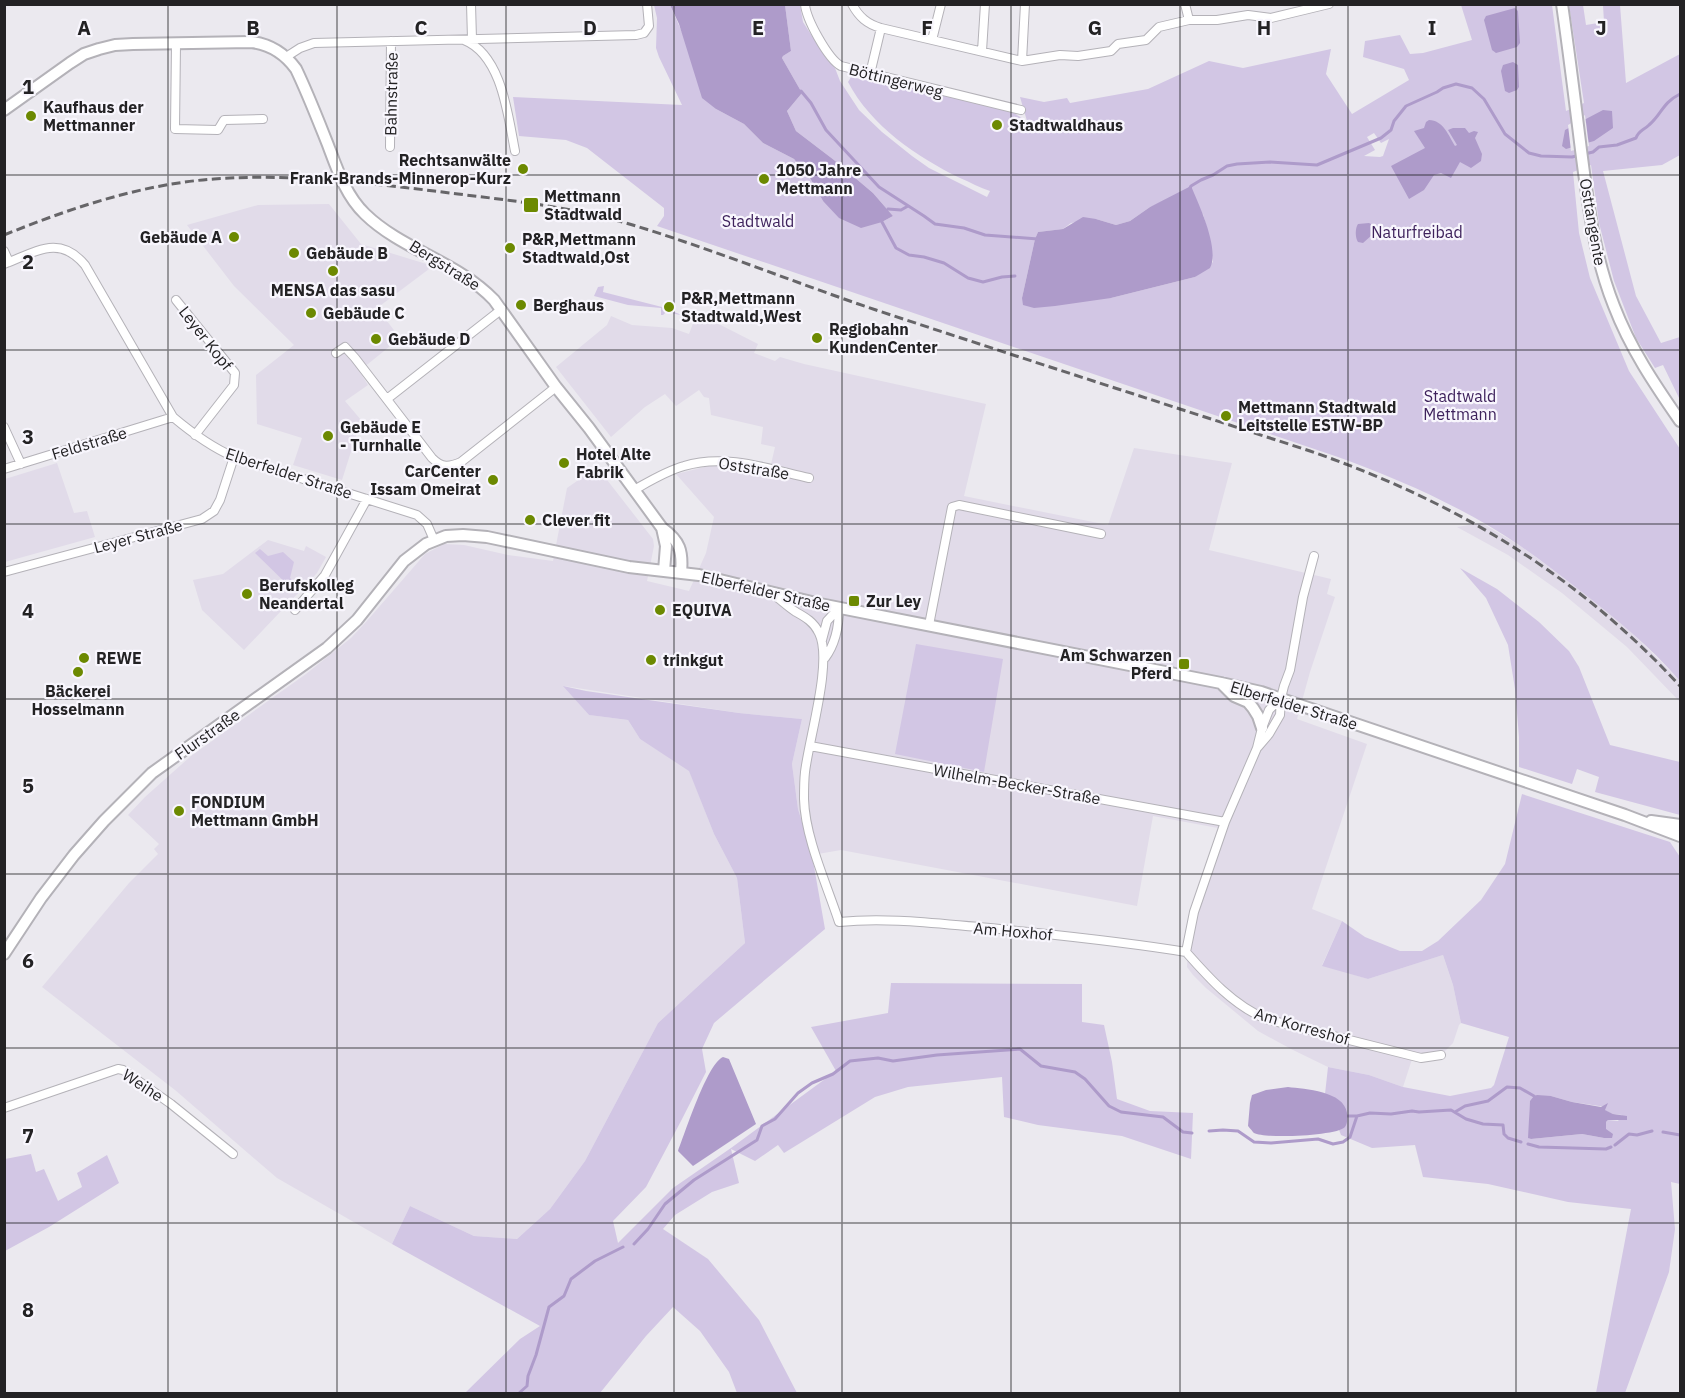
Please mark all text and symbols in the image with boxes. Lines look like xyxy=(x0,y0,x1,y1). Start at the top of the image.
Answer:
text: A xyxy=(77,14,91,41)
text: B xyxy=(246,14,260,41)
text: C xyxy=(414,14,428,41)
text: D xyxy=(583,14,597,41)
text: E xyxy=(752,14,764,41)
text: F xyxy=(921,14,933,41)
text: G xyxy=(1088,14,1102,41)
text: H xyxy=(1257,14,1271,41)
text: I xyxy=(1428,14,1436,41)
text: J xyxy=(1595,14,1607,41)
street label: Bahnstraße xyxy=(380,52,402,136)
street label: Böttingerweg xyxy=(847,59,946,101)
text: 1 xyxy=(22,73,34,100)
place label: Kaufhaus der Mettmanner xyxy=(43,97,144,135)
marker: Kaufhaus der Mettmanner xyxy=(24,109,38,123)
place label: Stadtwaldhaus xyxy=(1009,115,1123,135)
marker: Stadtwaldhaus xyxy=(990,118,1004,132)
place label: Rechtsanwälte Frank-Brands-Minnerop-Kurz xyxy=(290,150,511,188)
place label: 1050 Jahre Mettmann xyxy=(776,160,861,198)
marker: Rechtsanwälte Frank-Brands-Minnerop-Kurz xyxy=(516,162,530,176)
marker: 1050 Jahre Mettmann xyxy=(757,172,771,186)
street label: Osttangente xyxy=(1575,177,1611,267)
place label: Mettmann Stadtwald xyxy=(544,186,622,224)
marker: Mettmann Stadtwald xyxy=(522,196,540,214)
park label: Stadtwald xyxy=(722,211,794,231)
park label: Naturfreibad xyxy=(1371,222,1463,242)
place label: Gebäude A xyxy=(140,227,222,247)
place label: P&R,Mettmann Stadtwald,Ost xyxy=(522,229,636,267)
marker: Gebäude A xyxy=(227,230,241,244)
street label: Bergstraße xyxy=(406,235,484,295)
marker: P&R,Mettmann Stadtwald,Ost xyxy=(503,241,517,255)
place label: Gebäude B xyxy=(306,243,388,263)
marker: Gebäude B xyxy=(287,246,301,260)
text: 2 xyxy=(22,248,34,275)
marker: MENSA das sasu xyxy=(326,264,340,278)
place label: MENSA das sasu xyxy=(271,280,395,300)
place label: P&R,Mettmann Stadtwald,West xyxy=(681,288,801,326)
place label: Berghaus xyxy=(533,295,604,315)
marker: Berghaus xyxy=(514,298,528,312)
marker: P&R,Mettmann Stadtwald,West xyxy=(662,300,676,314)
street label: Leyer Kopf xyxy=(175,302,237,374)
place label: Gebäude C xyxy=(323,303,405,323)
marker: Gebäude C xyxy=(304,306,318,320)
place label: Regiobahn KundenCenter xyxy=(829,319,938,357)
place label: Gebäude D xyxy=(388,329,471,349)
marker: Regiobahn KundenCenter xyxy=(810,331,824,345)
marker: Gebäude D xyxy=(369,332,383,346)
park label: Stadtwald Mettmann xyxy=(1423,386,1497,424)
place label: Mettmann Stadtwald Leitstelle ESTW-BP xyxy=(1238,397,1396,435)
marker: Mettmann Stadtwald Leitstelle ESTW-BP xyxy=(1219,409,1233,423)
place label: Gebäude E - Turnhalle xyxy=(340,417,422,455)
street label: Feldstraße xyxy=(49,422,129,464)
text: 3 xyxy=(22,423,34,450)
marker: Gebäude E - Turnhalle xyxy=(321,429,335,443)
street label: Elberfelder Straße xyxy=(223,443,355,503)
place label: Hotel Alte Fabrik xyxy=(576,444,651,482)
street label: Oststraße xyxy=(717,453,791,483)
marker: Hotel Alte Fabrik xyxy=(557,456,571,470)
place label: CarCenter Issam Omeirat xyxy=(370,461,482,499)
marker: CarCenter Issam Omeirat xyxy=(486,473,500,487)
place label: Clever fit xyxy=(542,510,610,530)
marker: Clever fit xyxy=(523,513,537,527)
street label: Leyer Straße xyxy=(91,514,185,557)
street label: Elberfelder Straße xyxy=(699,566,833,616)
place label: Berufskolleg Neandertal xyxy=(259,575,354,613)
marker: Berufskolleg Neandertal xyxy=(240,587,254,601)
place label: Zur Ley xyxy=(866,591,922,611)
marker: Zur Ley xyxy=(847,594,861,608)
text: 4 xyxy=(22,597,34,624)
place label: EQUIVA xyxy=(672,600,732,620)
marker: EQUIVA xyxy=(653,603,667,617)
place label: Am Schwarzen Pferd xyxy=(1060,645,1172,683)
place label: REWE xyxy=(96,648,142,668)
place label: trinkgut xyxy=(663,650,723,670)
marker: REWE xyxy=(77,651,91,665)
marker: trinkgut xyxy=(644,653,658,667)
marker: Am Schwarzen Pferd xyxy=(1177,657,1191,671)
marker: Bäckerei Hosselmann xyxy=(71,665,85,679)
street label: Elberfelder Straße xyxy=(1228,676,1360,734)
place label: Bäckerei Hosselmann xyxy=(32,681,124,719)
street label: Flurstraße xyxy=(171,704,244,764)
street label: Wilhelm-Becker-Straße xyxy=(932,759,1102,809)
text: 5 xyxy=(22,772,34,799)
place label: FONDIUM Mettmann GmbH xyxy=(191,792,319,830)
marker: FONDIUM Mettmann GmbH xyxy=(172,804,186,818)
street label: Am Hoxhof xyxy=(973,918,1053,944)
text: 6 xyxy=(22,947,34,974)
street label: Am Korreshof xyxy=(1252,1003,1352,1049)
street label: Weihe xyxy=(119,1064,167,1106)
text: 7 xyxy=(22,1122,34,1149)
text: 8 xyxy=(22,1296,34,1323)

